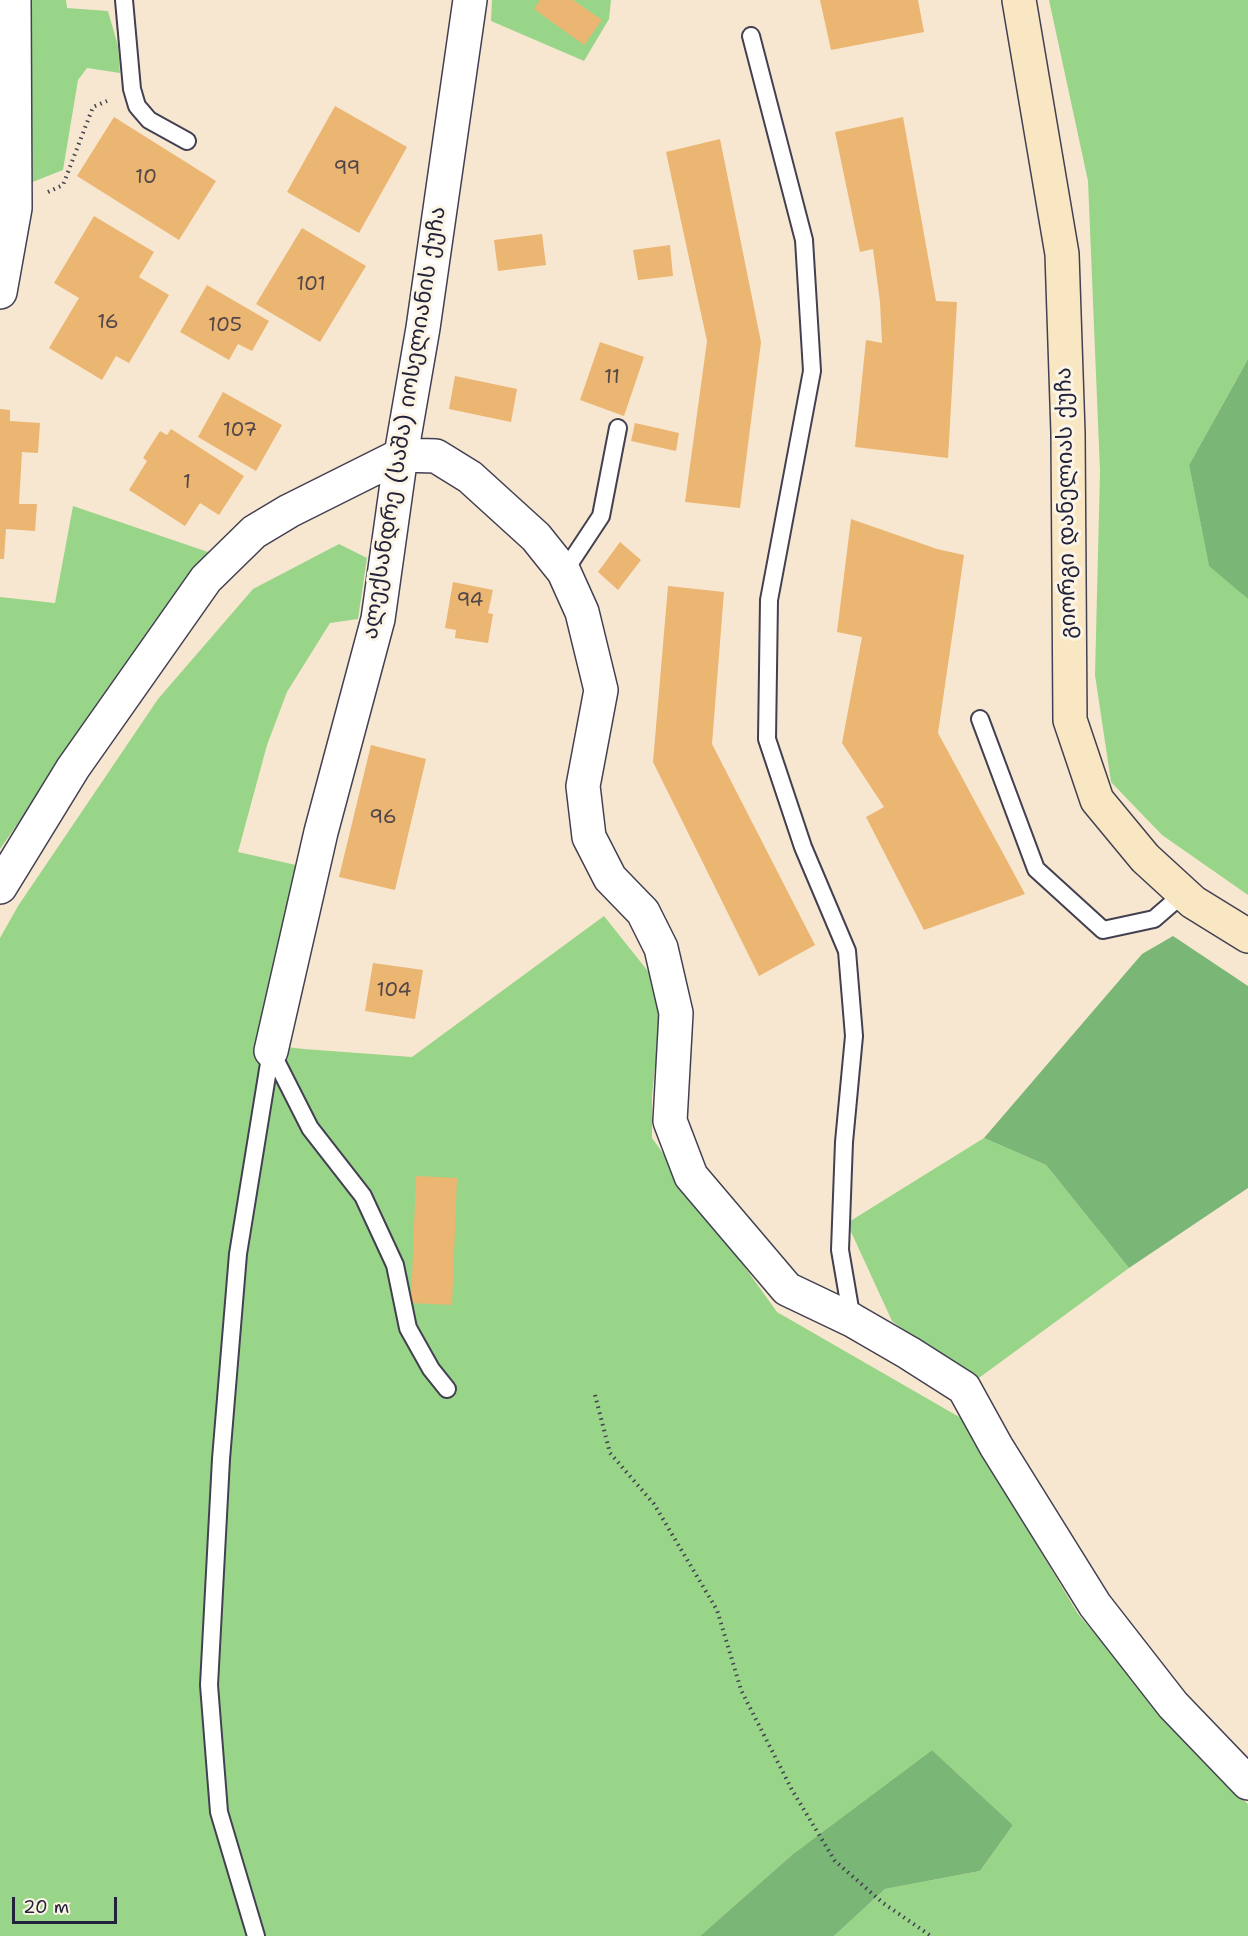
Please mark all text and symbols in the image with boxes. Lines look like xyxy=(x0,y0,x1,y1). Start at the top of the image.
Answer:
house number: 99 xyxy=(333,157,361,181)
house number: 10 xyxy=(135,166,157,190)
street label: ალექსანდრე (საშა) იოსელიანის ქუჩა xyxy=(358,205,452,641)
house number: 101 xyxy=(296,273,326,297)
house number: 16 xyxy=(97,311,119,335)
house number: 105 xyxy=(208,314,242,338)
house number: 11 xyxy=(604,366,620,390)
street label: გიორგი დანელიას ქუჩა xyxy=(1051,367,1083,639)
house number: 107 xyxy=(223,419,257,443)
house number: 1 xyxy=(183,471,191,495)
house number: 94 xyxy=(456,589,484,613)
house number: 96 xyxy=(369,806,397,830)
house number: 104 xyxy=(376,979,412,1003)
scale bar xyxy=(15,1885,120,1923)
text: 20 m xyxy=(23,1895,69,1919)

